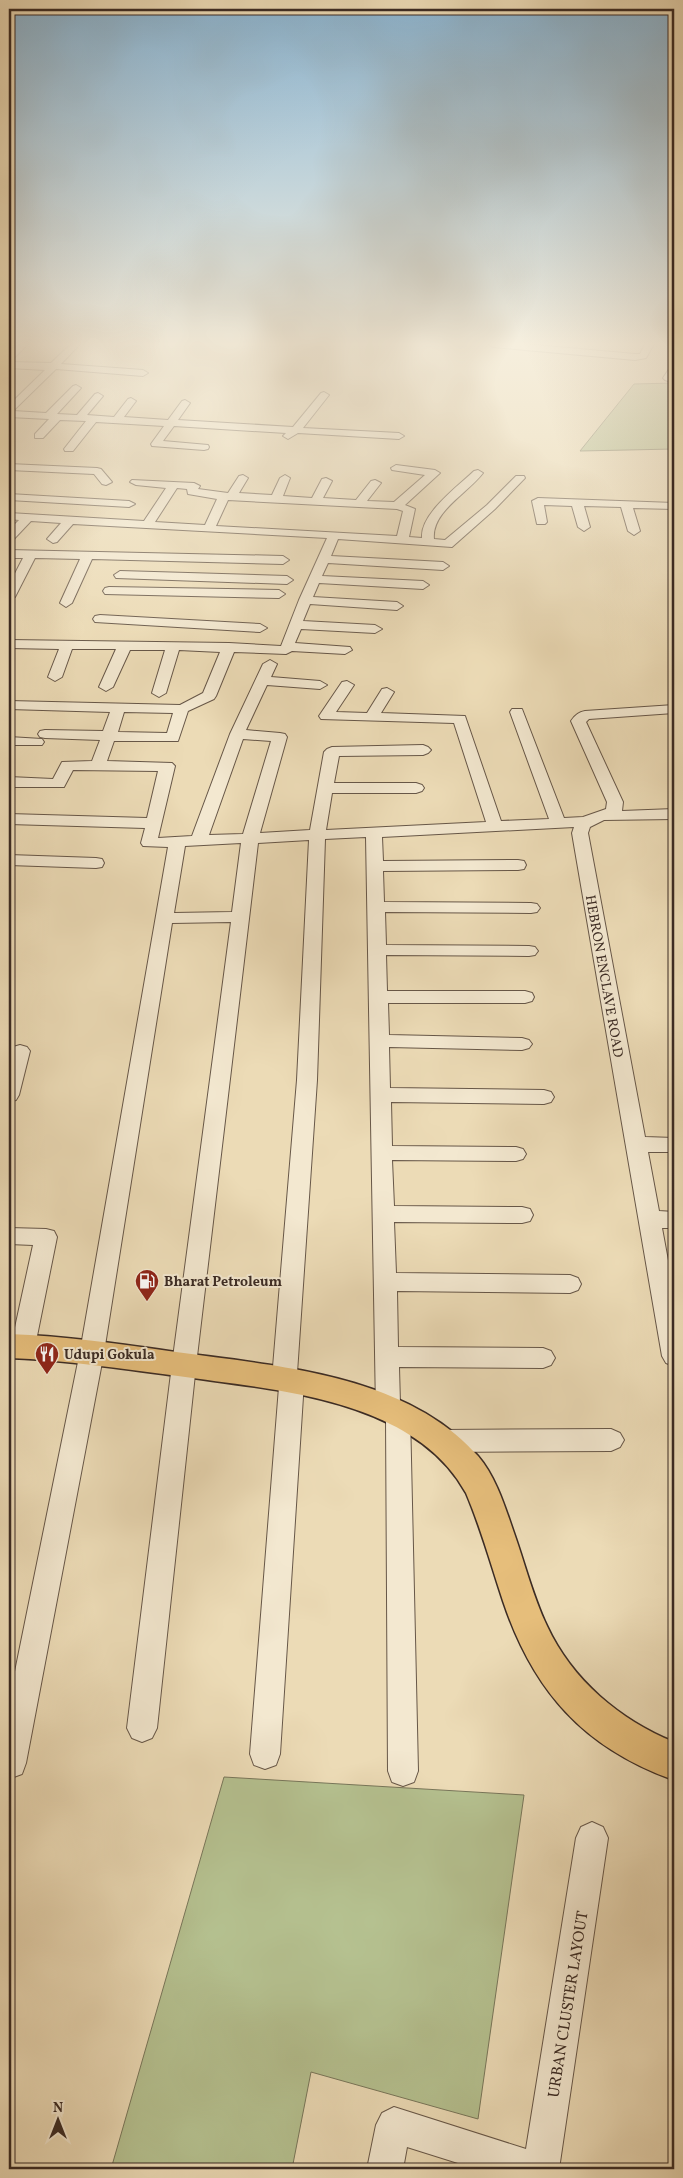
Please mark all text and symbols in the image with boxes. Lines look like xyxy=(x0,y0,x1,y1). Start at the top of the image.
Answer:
street label: HEBRON ENCLAVE ROAD xyxy=(580,894,627,1059)
fuel station icon: Bharat Petroleum xyxy=(134,1268,160,1302)
place label: Bharat Petroleum xyxy=(164,1273,282,1292)
restaurant icon: Udupi Gokula xyxy=(34,1341,60,1375)
place label: Udupi Gokula xyxy=(64,1346,155,1365)
street label: URBAN CLUSTER LAYOUT xyxy=(543,1909,595,2099)
north arrow xyxy=(32,2096,82,2146)
text: N xyxy=(53,2099,63,2118)

